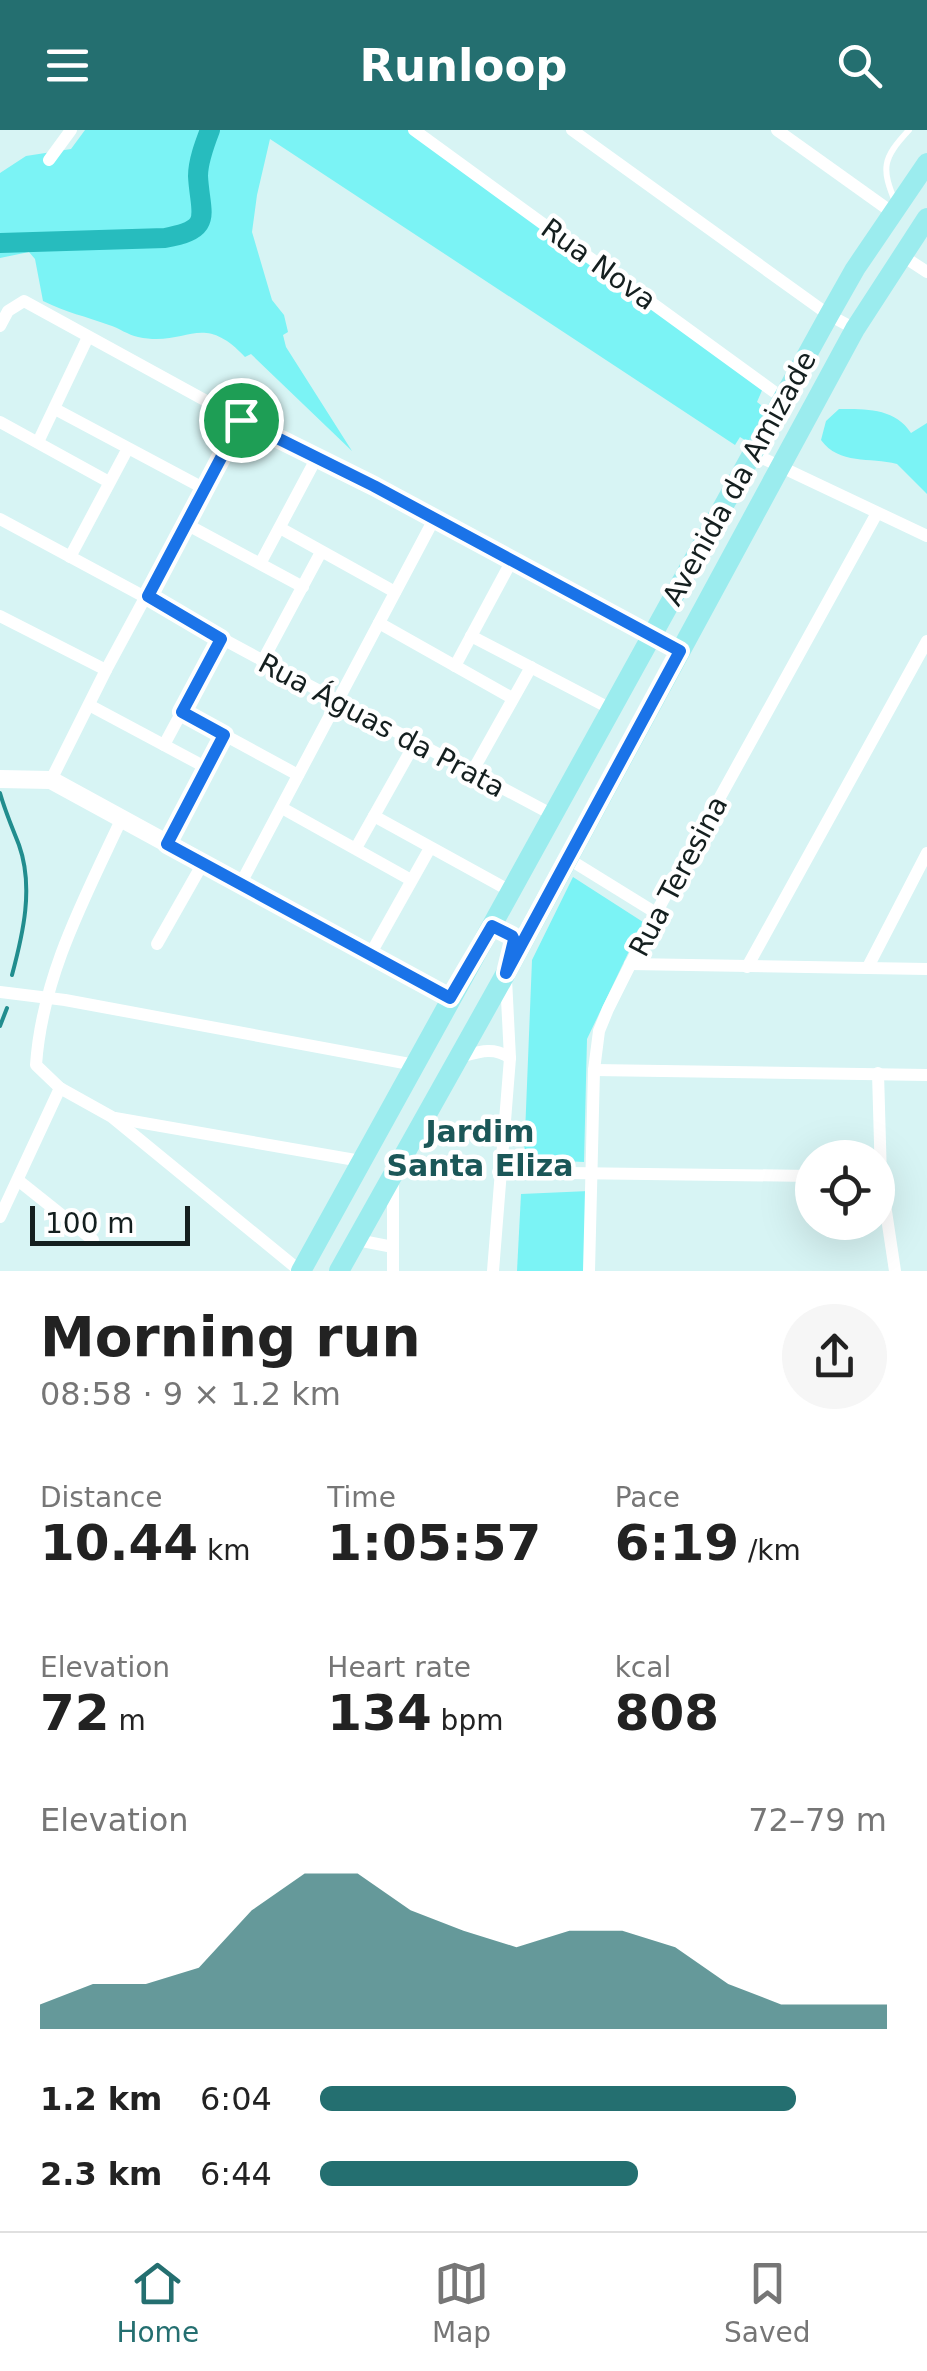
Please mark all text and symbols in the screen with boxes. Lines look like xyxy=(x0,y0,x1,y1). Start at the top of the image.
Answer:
icon: menu xyxy=(40,38,95,93)
icon: search xyxy=(832,38,887,93)
text: Runloop xyxy=(359,39,568,92)
street label: Rua Nova xyxy=(535,212,663,317)
street label: Avenida da Amizade xyxy=(656,345,823,611)
pin xyxy=(199,378,284,463)
icon: arrive xyxy=(214,393,269,448)
street label: Rua Águas da Prata xyxy=(253,646,511,804)
street label: Rua Teresina xyxy=(622,790,735,962)
district label: Jardim Santa Eliza xyxy=(386,1114,574,1183)
map controls xyxy=(795,1140,895,1240)
button: locate xyxy=(795,1140,895,1240)
scale bar xyxy=(30,1201,190,1246)
text: 100 m xyxy=(45,1207,135,1240)
button: share xyxy=(782,1304,887,1409)
text: Morning run xyxy=(40,1305,421,1369)
text: 08:58 · 9 × 1.2 km xyxy=(40,1375,341,1413)
text: Distance xyxy=(40,1481,162,1514)
text: Time xyxy=(327,1481,396,1514)
text: Pace xyxy=(615,1481,680,1514)
text: 10.44 xyxy=(40,1514,198,1572)
text: 1:05:57 xyxy=(327,1514,541,1572)
text: 6:19 xyxy=(615,1514,739,1572)
text: km xyxy=(198,1534,251,1567)
text: /km xyxy=(739,1534,801,1567)
text: Elevation xyxy=(40,1651,170,1684)
text: Heart rate xyxy=(327,1651,471,1684)
text: kcal xyxy=(615,1651,671,1684)
text: 72 xyxy=(40,1684,110,1742)
text: 134 xyxy=(327,1684,432,1742)
text: 808 xyxy=(615,1684,719,1742)
text: m xyxy=(110,1704,146,1737)
text: bpm xyxy=(432,1704,503,1737)
text: Elevation xyxy=(40,1801,189,1839)
text: 72–79 m xyxy=(748,1801,887,1839)
text: 1.2 km xyxy=(40,2080,162,2118)
text: 6:04 xyxy=(200,2080,272,2118)
text: 2.3 km xyxy=(40,2155,162,2193)
text: 6:44 xyxy=(200,2155,272,2193)
tab: Home xyxy=(116,2256,199,2349)
tab: Map xyxy=(432,2256,491,2349)
tab: Saved xyxy=(724,2256,811,2349)

